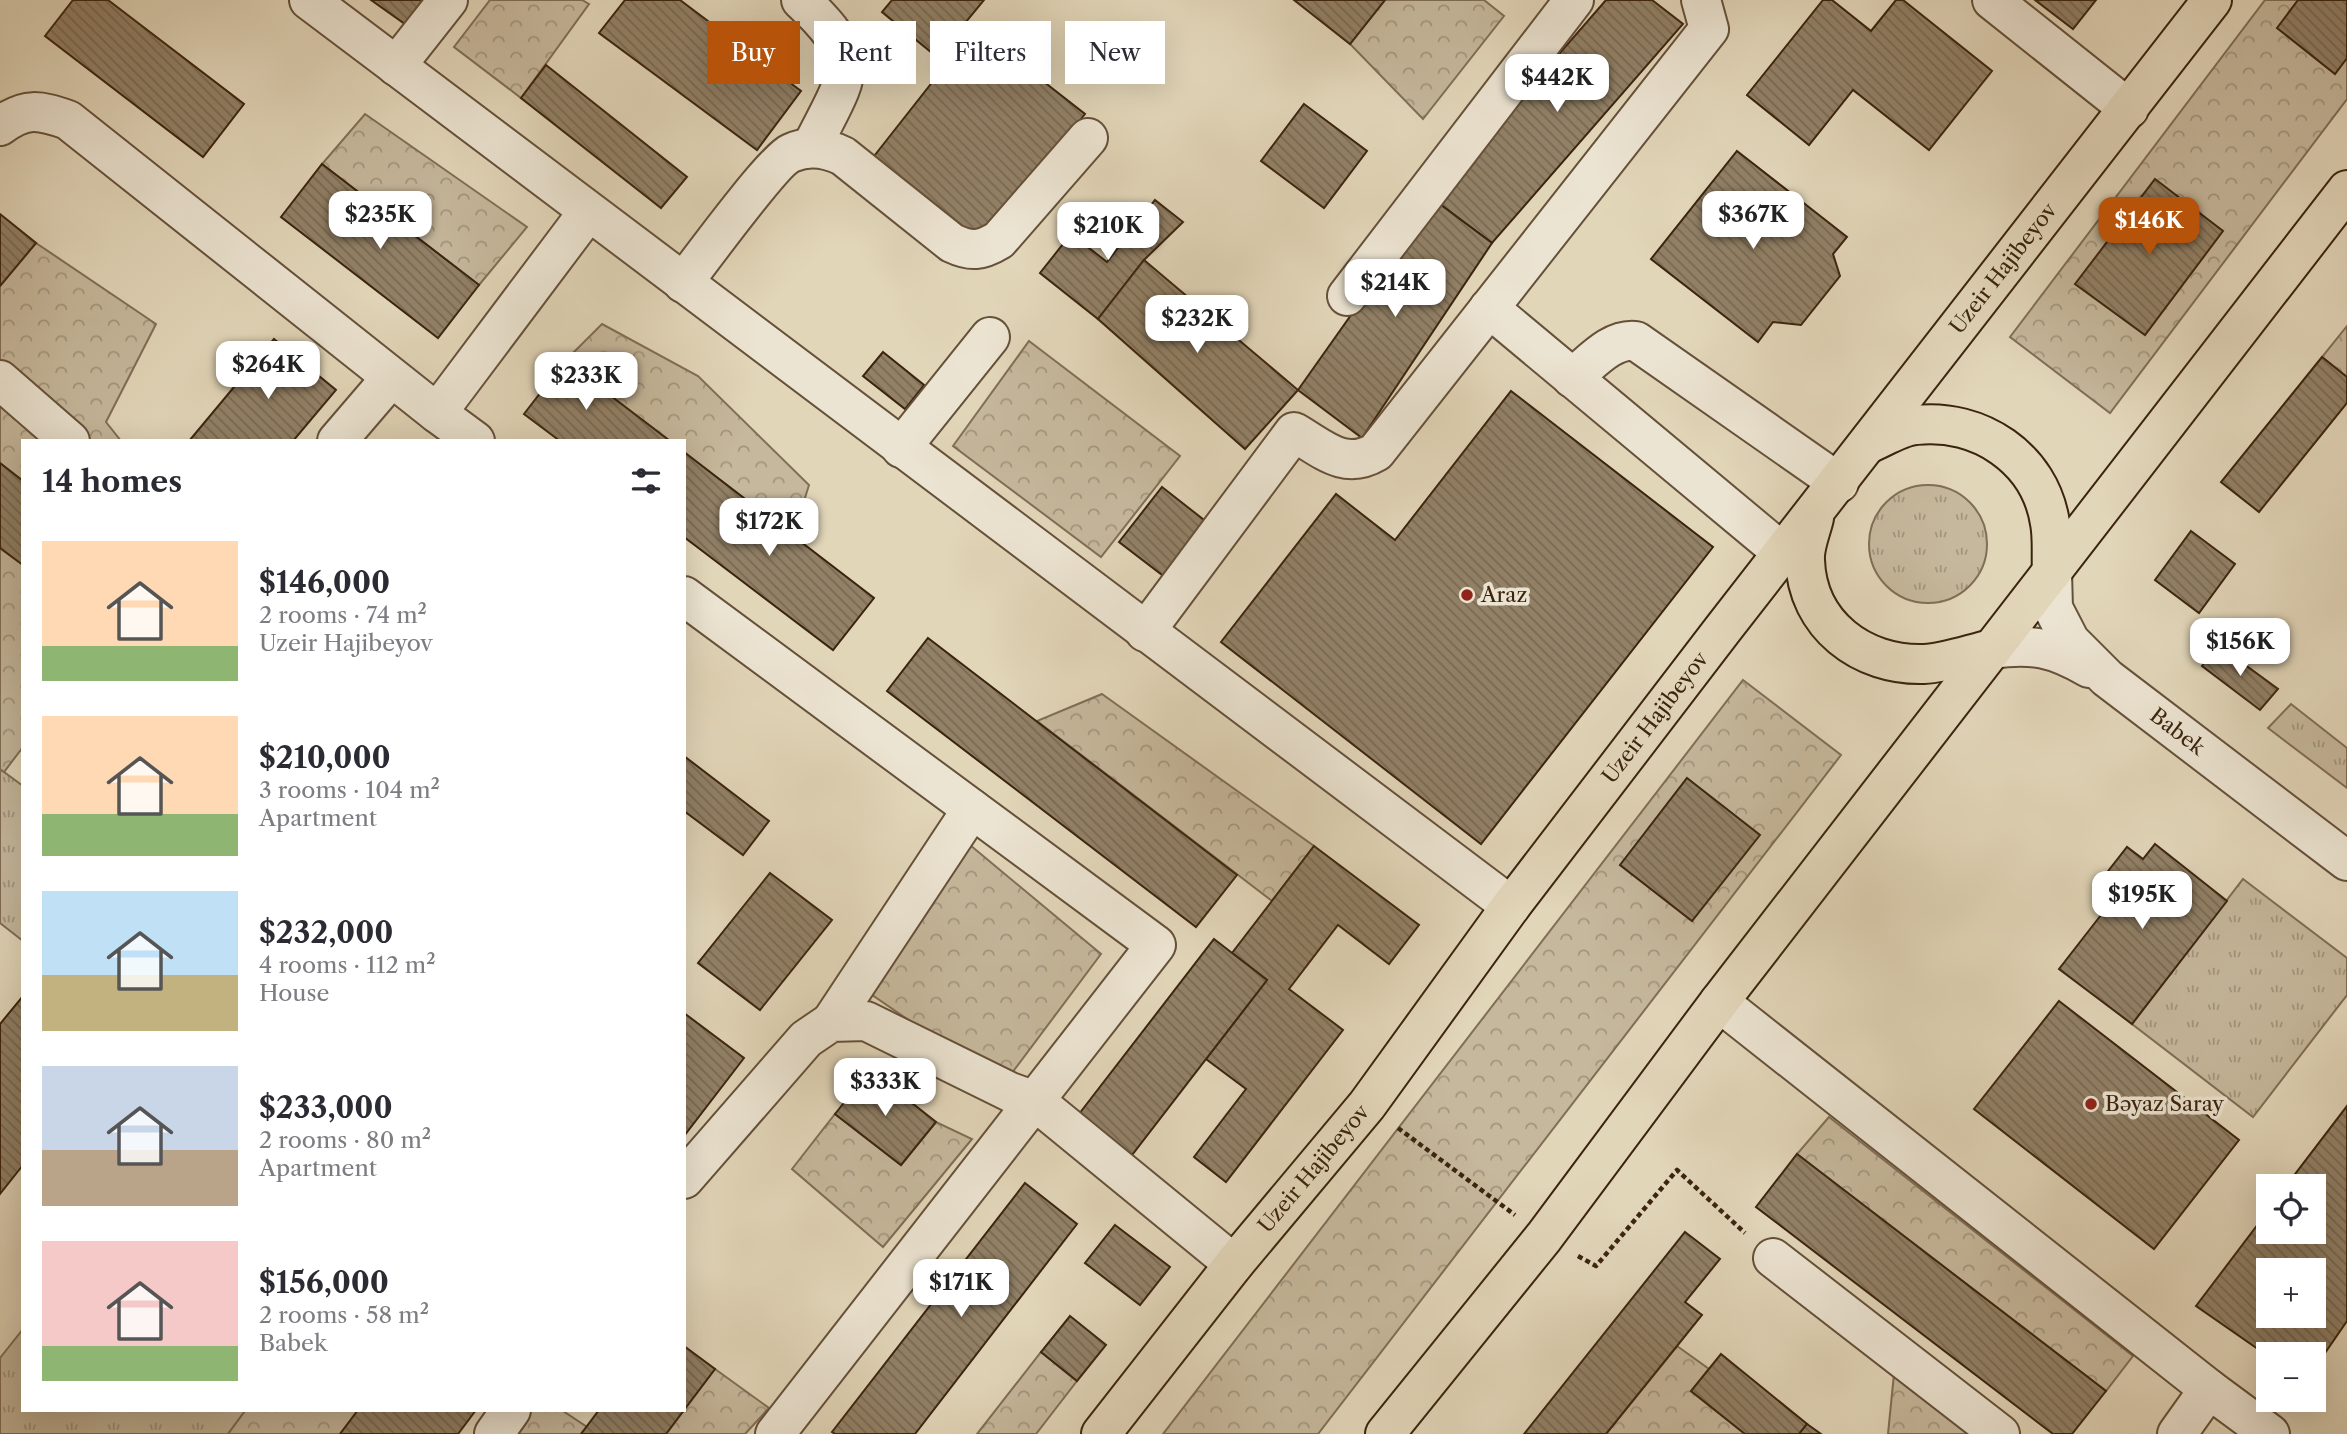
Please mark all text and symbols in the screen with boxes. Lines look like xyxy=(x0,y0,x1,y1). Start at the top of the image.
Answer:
chip: Buy xyxy=(707,21,800,84)
chip: Rent xyxy=(814,21,916,84)
chip: Filters xyxy=(930,21,1051,84)
chip: New xyxy=(1065,21,1165,84)
pin: $442K xyxy=(1508,54,1606,114)
text: $442K xyxy=(1521,63,1593,91)
pin: $235K xyxy=(331,191,429,251)
pin: $367K xyxy=(1704,191,1802,251)
street label: Uzeir Hajibeyov xyxy=(1944,198,2062,339)
pin: $146K xyxy=(2100,198,2198,257)
text: $235K xyxy=(345,200,415,228)
text: $367K xyxy=(1718,200,1788,228)
pin: $210K xyxy=(1059,202,1157,262)
text: $146K xyxy=(2115,206,2183,234)
text: $210K xyxy=(1073,211,1143,239)
pin: $214K xyxy=(1346,260,1444,319)
text: $214K xyxy=(1361,268,1429,296)
pin: $232K xyxy=(1148,296,1246,355)
text: $232K xyxy=(1161,304,1233,332)
pin: $264K xyxy=(219,342,317,401)
text: $264K xyxy=(232,350,304,378)
pin: $233K xyxy=(537,352,635,412)
text: $233K xyxy=(551,361,621,389)
icon: filters xyxy=(627,462,665,500)
text: 14 homes xyxy=(42,463,182,500)
pin: $172K xyxy=(720,498,818,558)
text: $172K xyxy=(735,507,803,535)
text: $146,000 xyxy=(259,564,390,601)
icon: home xyxy=(98,569,182,653)
place label: Araz xyxy=(1480,582,1527,607)
marker: Araz xyxy=(1459,587,1475,603)
text: 2 rooms · 74 m² xyxy=(259,601,427,629)
pin: $156K xyxy=(2191,618,2289,678)
text: $156K xyxy=(2206,627,2274,655)
text: Uzeir Hajibeyov xyxy=(259,629,433,657)
street label: Uzeir Hajibeyov xyxy=(1597,646,1713,788)
street label: Babek xyxy=(2145,702,2211,761)
text: $210,000 xyxy=(259,739,391,776)
icon: home xyxy=(98,744,182,828)
text: 3 rooms · 104 m² xyxy=(259,776,440,804)
text: Apartment xyxy=(259,804,377,832)
pin: $195K xyxy=(2093,872,2191,931)
text: $195K xyxy=(2108,880,2176,908)
text: $232,000 xyxy=(259,914,393,951)
icon: home xyxy=(98,919,182,1003)
text: 4 rooms · 112 m² xyxy=(259,951,436,979)
text: House xyxy=(259,979,329,1007)
pin: $333K xyxy=(836,1058,934,1118)
text: $333K xyxy=(850,1067,920,1095)
text: $233,000 xyxy=(259,1089,393,1126)
place label: Bəyaz Saray xyxy=(2105,1091,2224,1116)
icon: home xyxy=(98,1094,182,1178)
marker: Bəyaz Saray xyxy=(2083,1096,2099,1112)
street label: Uzeir Hajibeyov xyxy=(1253,1099,1374,1237)
text: 2 rooms · 80 m² xyxy=(259,1126,431,1154)
text: Apartment xyxy=(259,1154,377,1182)
map controls xyxy=(2256,1174,2326,1412)
button: locate xyxy=(2256,1174,2326,1244)
button: + xyxy=(2256,1258,2326,1328)
pin: $171K xyxy=(912,1260,1010,1319)
text: $156,000 xyxy=(259,1264,389,1301)
text: $171K xyxy=(929,1268,993,1296)
icon: home xyxy=(98,1269,182,1353)
text: 2 rooms · 58 m² xyxy=(259,1301,429,1329)
text: Babek xyxy=(259,1329,327,1357)
button: − xyxy=(2256,1342,2326,1412)

